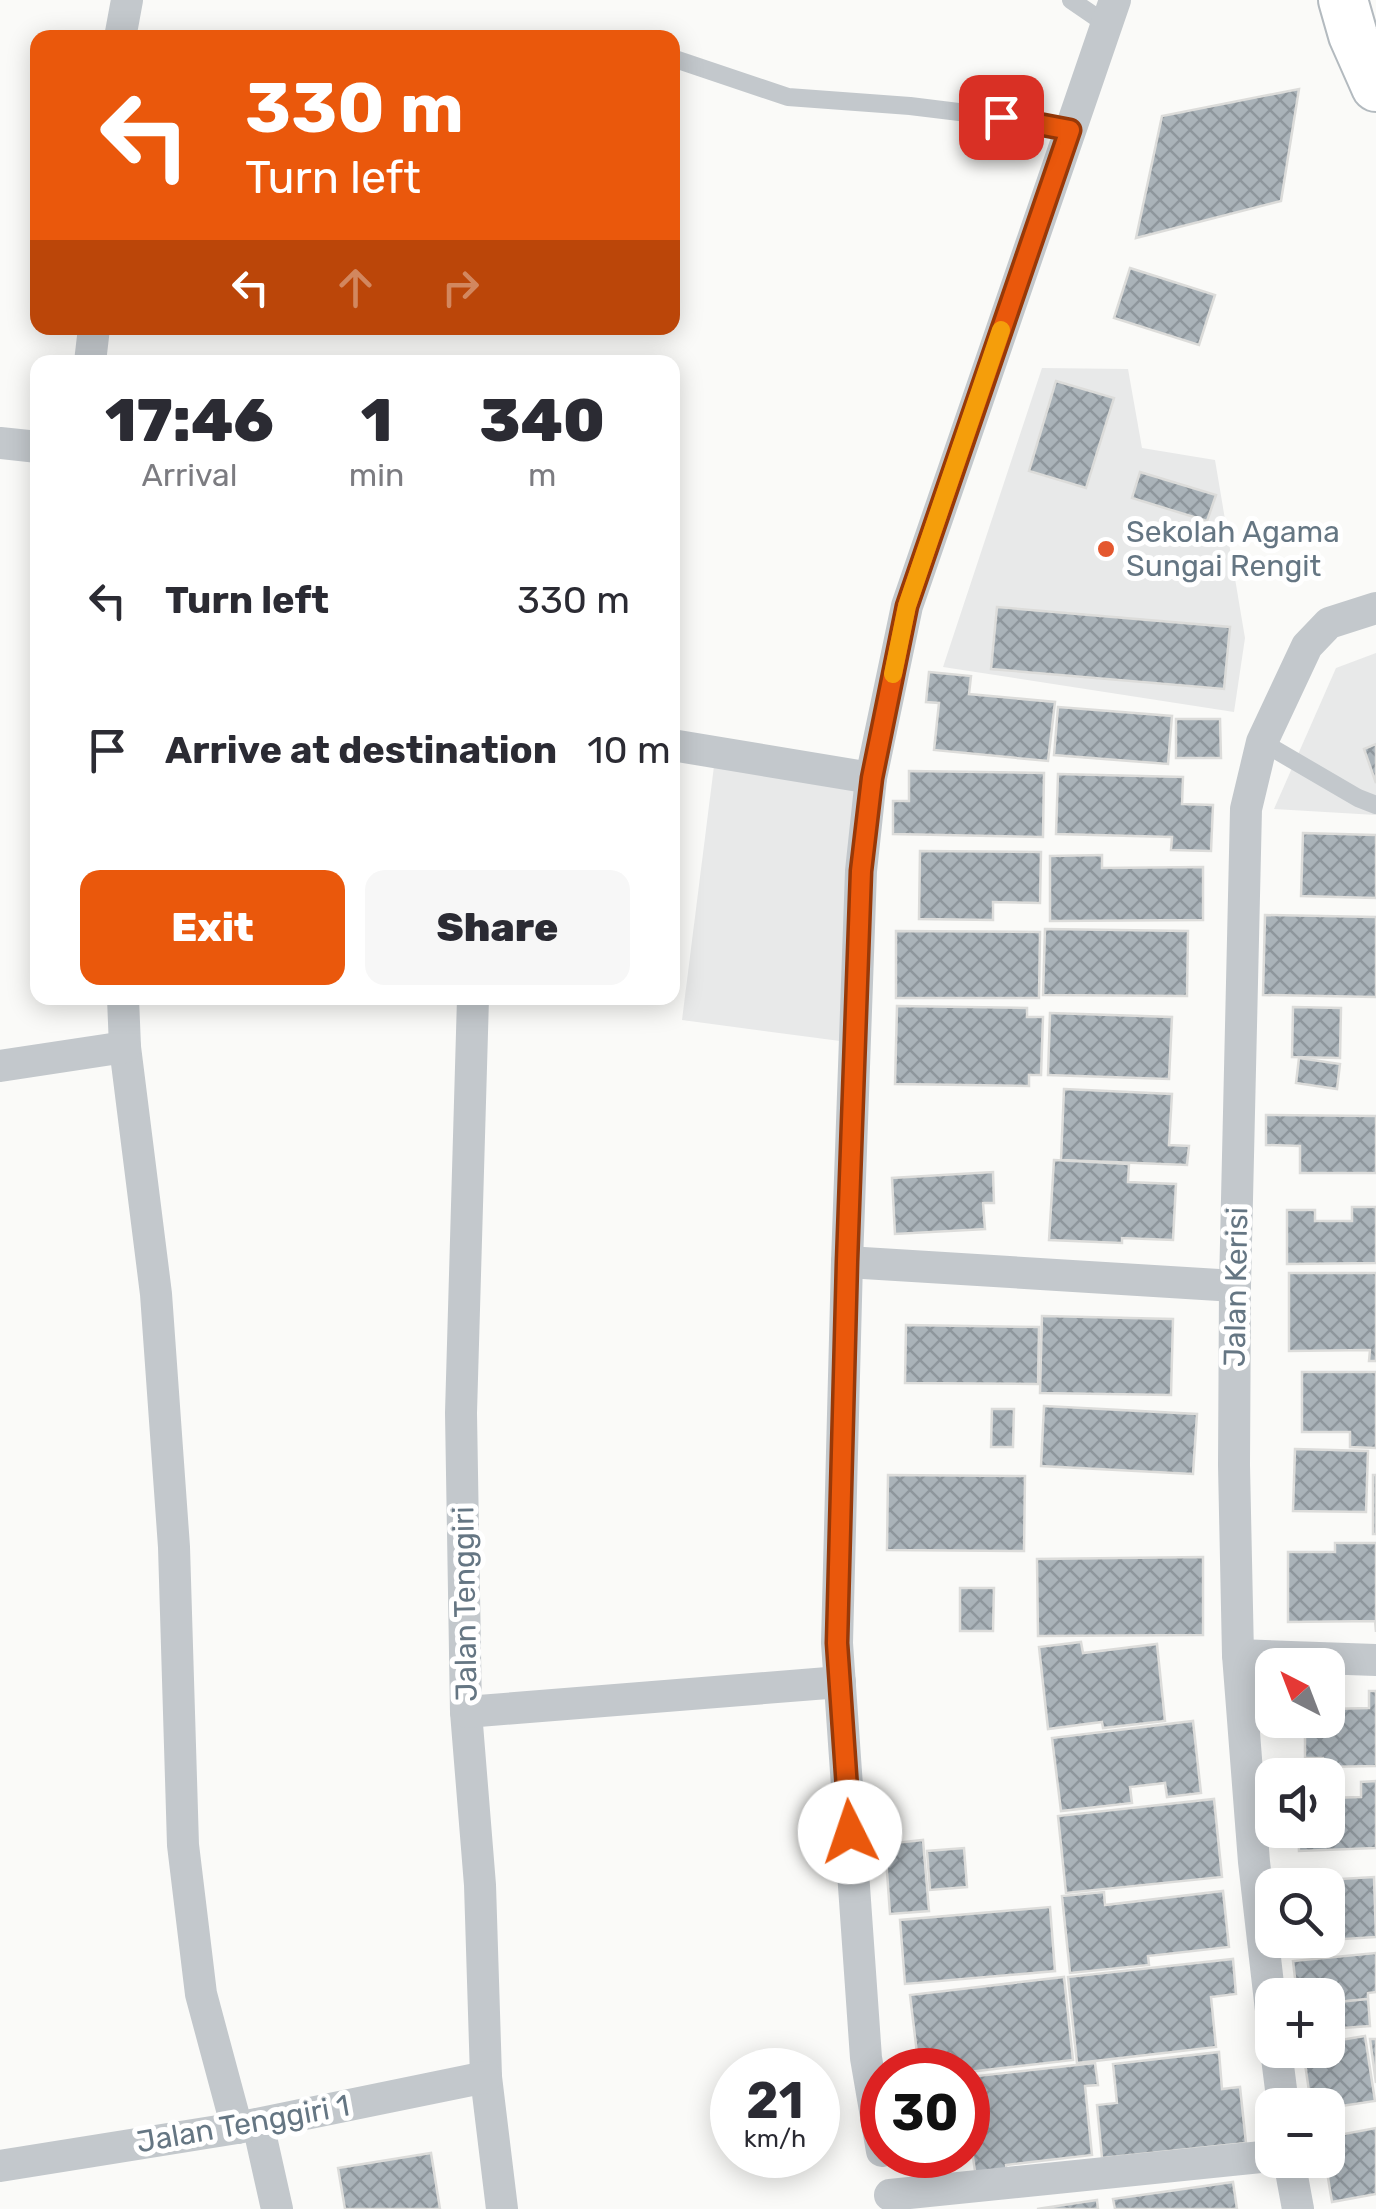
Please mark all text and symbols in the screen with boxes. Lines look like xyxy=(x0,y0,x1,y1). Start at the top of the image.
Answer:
text: 330 m xyxy=(245,67,464,150)
icon: left xyxy=(80,70,210,200)
pin xyxy=(959,75,1044,160)
icon: arrive xyxy=(974,90,1029,145)
text: Turn left xyxy=(245,151,421,204)
icon: left xyxy=(223,260,278,315)
icon: ahead xyxy=(328,260,383,315)
icon: right xyxy=(433,260,488,315)
text: 17:46 xyxy=(105,385,274,456)
text: 1 xyxy=(361,385,392,456)
text: 340 xyxy=(479,385,605,456)
text: Arrival xyxy=(141,456,237,494)
text: min xyxy=(349,456,404,494)
text: m xyxy=(528,456,556,494)
place label: Sekolah Agama Sungai Rengit xyxy=(1126,514,1340,584)
marker: Sekolah Agama Sungai Rengit xyxy=(1095,538,1117,560)
icon: left xyxy=(80,573,135,628)
text: Turn left xyxy=(165,577,329,623)
text: 330 m xyxy=(517,577,630,623)
icon: arrive xyxy=(80,723,135,778)
text: Arrive at destination xyxy=(165,727,557,773)
text: 10 m xyxy=(587,727,671,773)
button: Exit xyxy=(80,870,345,985)
button: Share xyxy=(365,870,630,985)
street label: Jalan Kerisi xyxy=(1217,1207,1255,1367)
street label: Jalan Tenggiri xyxy=(445,1506,485,1702)
north arrow xyxy=(1255,1648,1345,1738)
map controls xyxy=(1255,1648,1345,2178)
button: sound xyxy=(1255,1758,1345,1848)
position arrow xyxy=(798,1780,902,1884)
button: search xyxy=(1255,1868,1345,1958)
button: + xyxy=(1255,1978,1345,2068)
speed limit sign: 30 xyxy=(860,2048,990,2178)
text: 21 xyxy=(746,2071,804,2131)
street label: Jalan Tenggiri 1 xyxy=(134,2088,352,2160)
button: − xyxy=(1255,2088,1345,2178)
text: km/h xyxy=(744,2124,806,2153)

